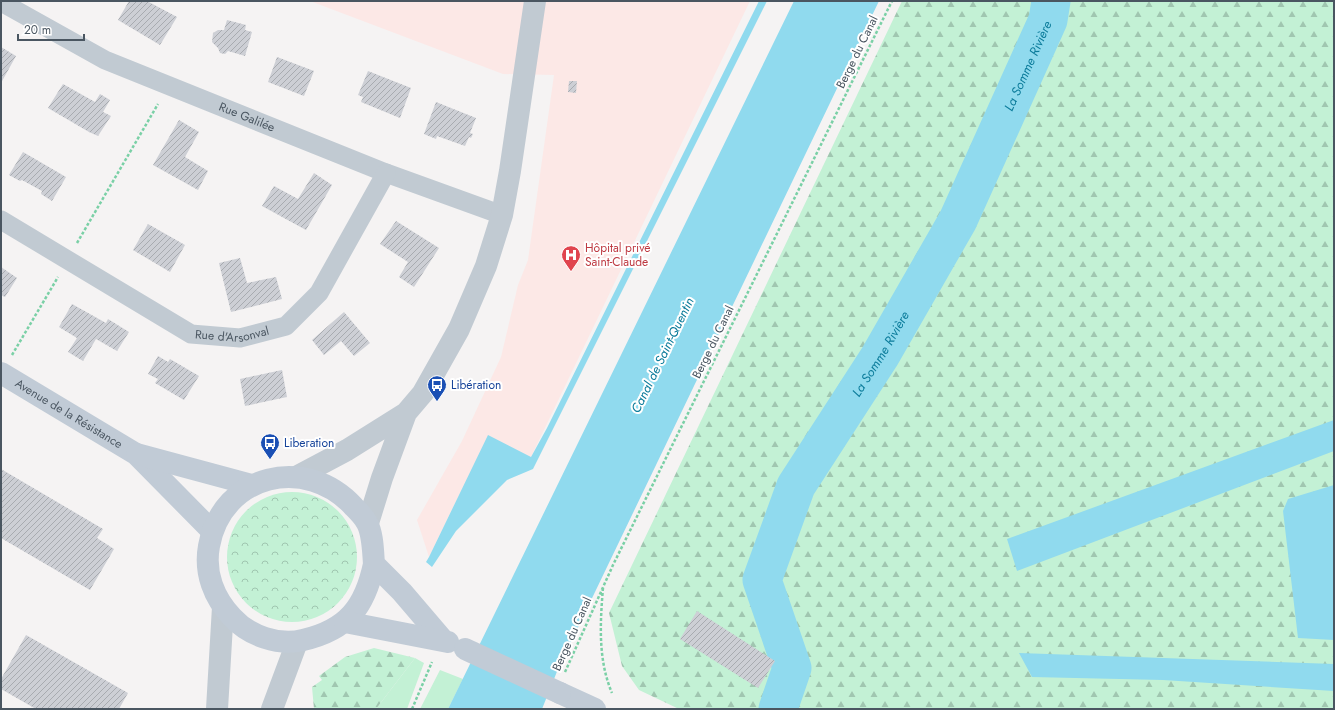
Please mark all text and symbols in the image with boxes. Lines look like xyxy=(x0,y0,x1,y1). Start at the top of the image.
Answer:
street label: Berge du Canal xyxy=(832,13,882,91)
scale bar xyxy=(18,16,84,42)
water label: La Somme Rivière xyxy=(999,17,1057,114)
text: 20 m xyxy=(24,21,51,39)
street label: Rue Galilée xyxy=(216,98,278,136)
place label: Hôpital privé Saint-Claude xyxy=(585,239,650,271)
hospital icon: Hôpital privé Saint-Claude xyxy=(560,244,582,272)
water label: Canal de Saint-Quentin xyxy=(626,294,699,416)
street label: Berge du Canal xyxy=(688,303,738,381)
water label: La Somme Rivière xyxy=(847,307,914,401)
street label: Rue d'Arsonval xyxy=(194,322,271,347)
street label: Avenue de la Résistance xyxy=(12,374,126,453)
bus stop icon: Libération xyxy=(426,374,448,402)
place label: Libération xyxy=(451,376,501,394)
bus stop icon: Liberation xyxy=(259,432,281,460)
place label: Liberation xyxy=(284,434,334,452)
street label: Berge du Canal xyxy=(548,594,596,674)

